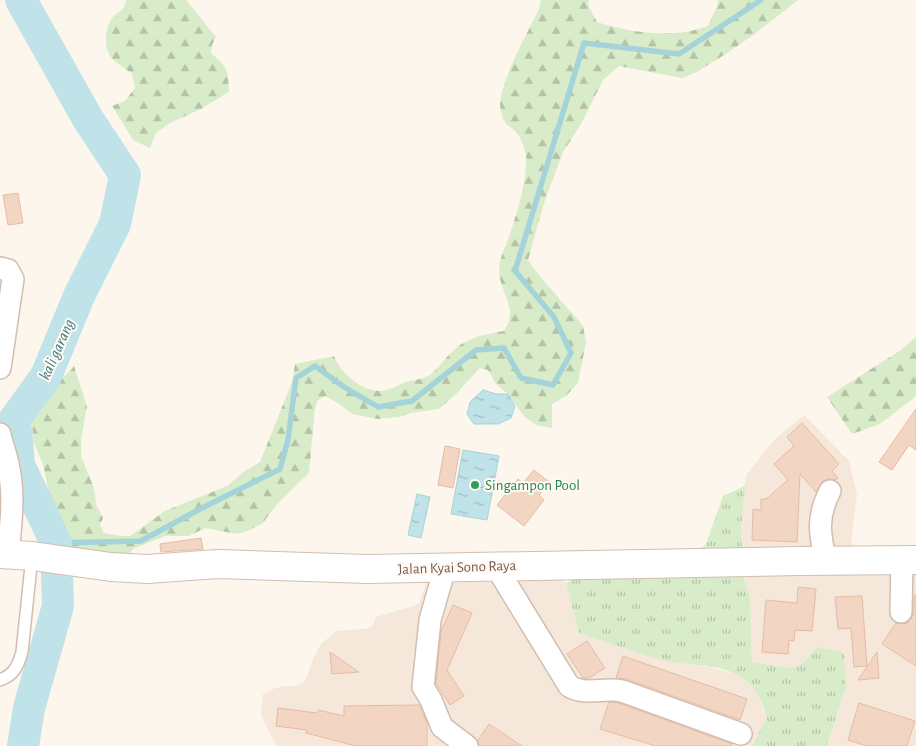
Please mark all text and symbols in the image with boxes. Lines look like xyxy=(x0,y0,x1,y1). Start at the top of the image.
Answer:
water label: kali garang xyxy=(36,317,77,382)
place label: Singampon Pool xyxy=(485,478,580,493)
marker: Singampon Pool xyxy=(469,479,481,491)
street label: Jalan Kyai Sono Raya xyxy=(398,558,517,577)

